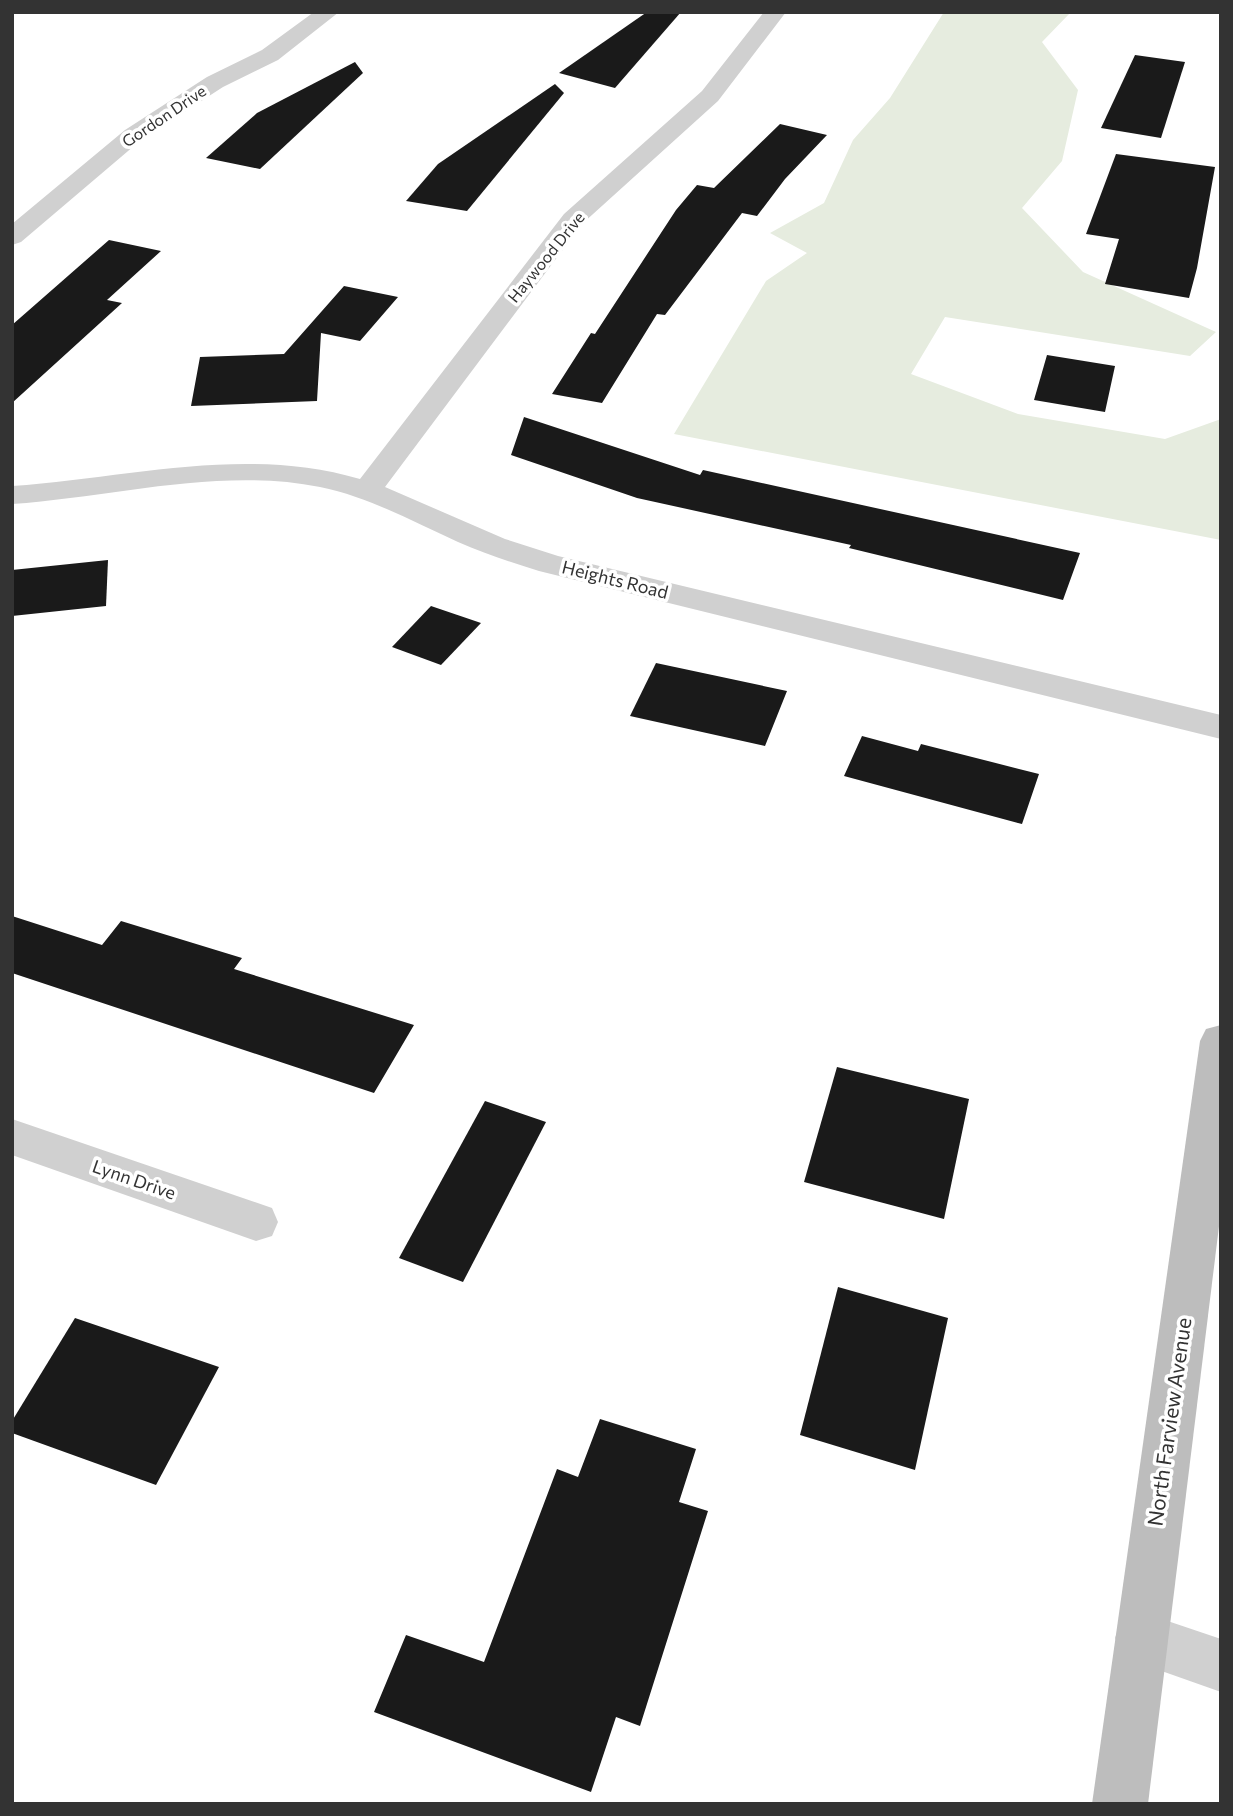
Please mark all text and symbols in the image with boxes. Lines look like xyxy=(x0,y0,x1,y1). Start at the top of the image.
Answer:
street label: Gordon Drive xyxy=(118,81,209,151)
street label: Haywood Drive xyxy=(503,208,588,306)
street label: Heights Road xyxy=(560,555,671,603)
street label: Lynn Drive xyxy=(90,1155,179,1204)
street label: North Farview Avenue xyxy=(1142,1316,1196,1528)

